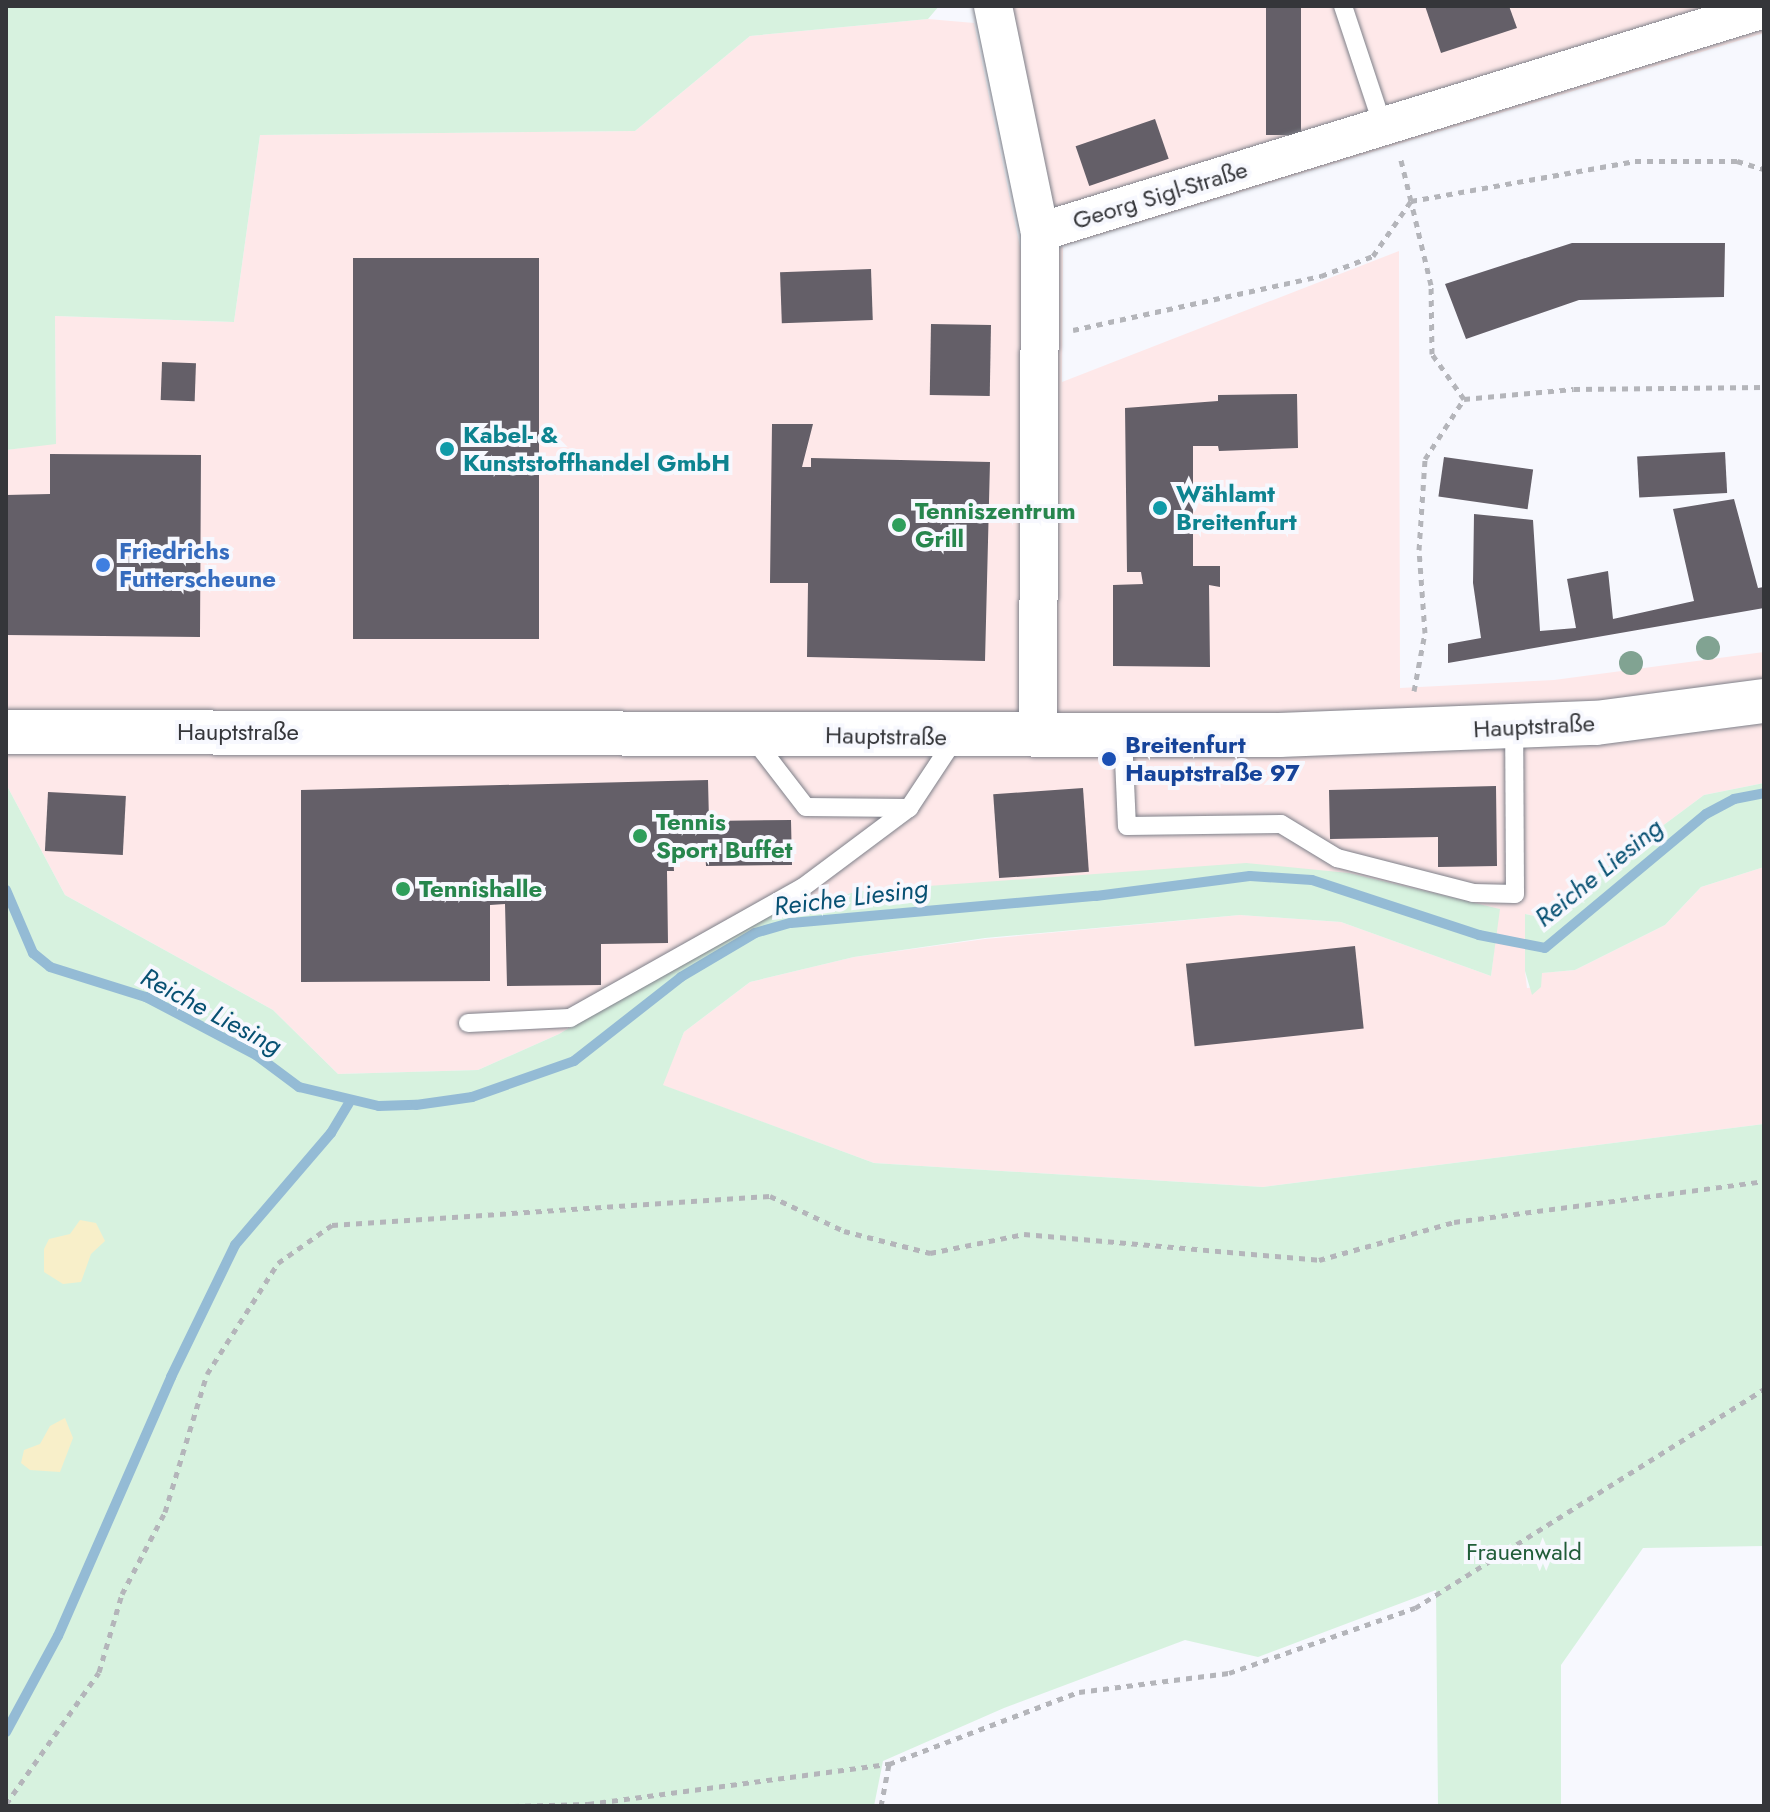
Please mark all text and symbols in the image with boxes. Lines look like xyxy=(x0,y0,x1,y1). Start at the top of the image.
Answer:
street label: Georg Sigl-Straße xyxy=(1069,155,1251,235)
place label: Kabel- & Kunststoffhandel GmbH xyxy=(463,421,730,477)
marker: Kabel- & Kunststoffhandel GmbH xyxy=(438,440,456,458)
place label: Wählamt Breitenfurt xyxy=(1176,480,1297,536)
place label: Tenniszentrum Grill xyxy=(915,497,1076,553)
marker: Wählamt Breitenfurt xyxy=(1151,499,1169,517)
marker: Tenniszentrum Grill xyxy=(890,516,908,534)
place label: Friedrichs Futterscheune xyxy=(119,537,276,593)
marker: Friedrichs Futterscheune xyxy=(94,556,112,574)
street label: Hauptstraße xyxy=(1472,708,1596,744)
street label: Hauptstraße xyxy=(177,718,299,746)
street label: Hauptstraße xyxy=(825,721,947,751)
place label: Breitenfurt Hauptstraße 97 xyxy=(1125,731,1300,787)
marker: Breitenfurt Hauptstraße 97 xyxy=(1100,750,1118,768)
place label: Tennis Sport Buffet xyxy=(656,808,792,864)
water label: Reiche Liesing xyxy=(1529,812,1669,934)
marker: Tennis Sport Buffet xyxy=(631,827,649,845)
water label: Reiche Liesing xyxy=(772,873,930,923)
place label: Tennishalle xyxy=(419,875,542,903)
marker: Tennishalle xyxy=(394,880,412,898)
water label: Reiche Liesing xyxy=(135,962,287,1062)
park label: Frauenwald xyxy=(1466,1538,1582,1566)

